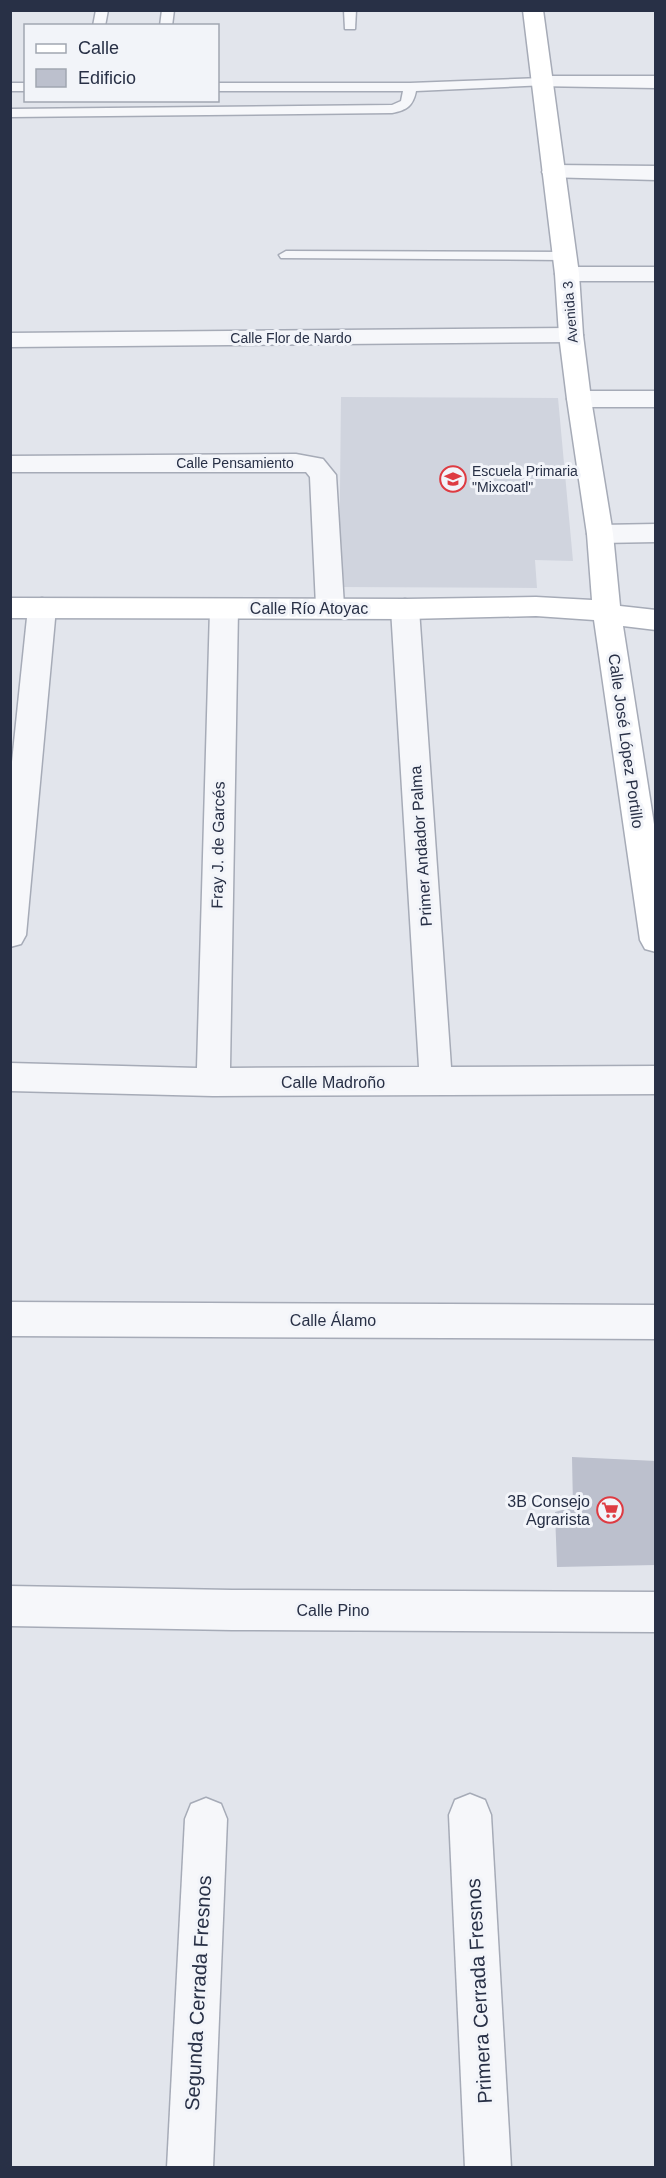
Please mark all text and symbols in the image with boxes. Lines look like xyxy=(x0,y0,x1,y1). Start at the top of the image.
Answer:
legend xyxy=(24,24,219,102)
text: Calle xyxy=(78,38,119,58)
text: Edificio xyxy=(78,68,136,88)
street label: Avenida 3 xyxy=(559,280,581,344)
street label: Calle Flor de Nardo xyxy=(230,330,352,346)
street label: Calle Pensamiento xyxy=(176,455,294,471)
place label: Escuela Primaria "Mixcoatl" xyxy=(472,463,578,495)
school or university icon: Escuela Primaria "Mixcoatl" xyxy=(438,464,468,494)
street label: Calle Río Atoyac xyxy=(250,600,368,617)
street label: Calle José López Portillo xyxy=(605,653,647,829)
street label: Primer Andador Palma xyxy=(407,765,435,927)
street label: Fray J. de Garcés xyxy=(208,781,228,909)
street label: Calle Madroño xyxy=(281,1074,385,1091)
street label: Calle Álamo xyxy=(290,1311,376,1329)
place label: 3B Consejo Agrarista xyxy=(507,1493,590,1528)
supermarket icon: 3B Consejo Agrarista xyxy=(595,1495,625,1525)
street label: Calle Pino xyxy=(297,1602,370,1619)
street label: Segunda Cerrada Fresnos xyxy=(181,1875,215,2111)
street label: Primera Cerrada Fresnos xyxy=(462,1878,496,2104)

